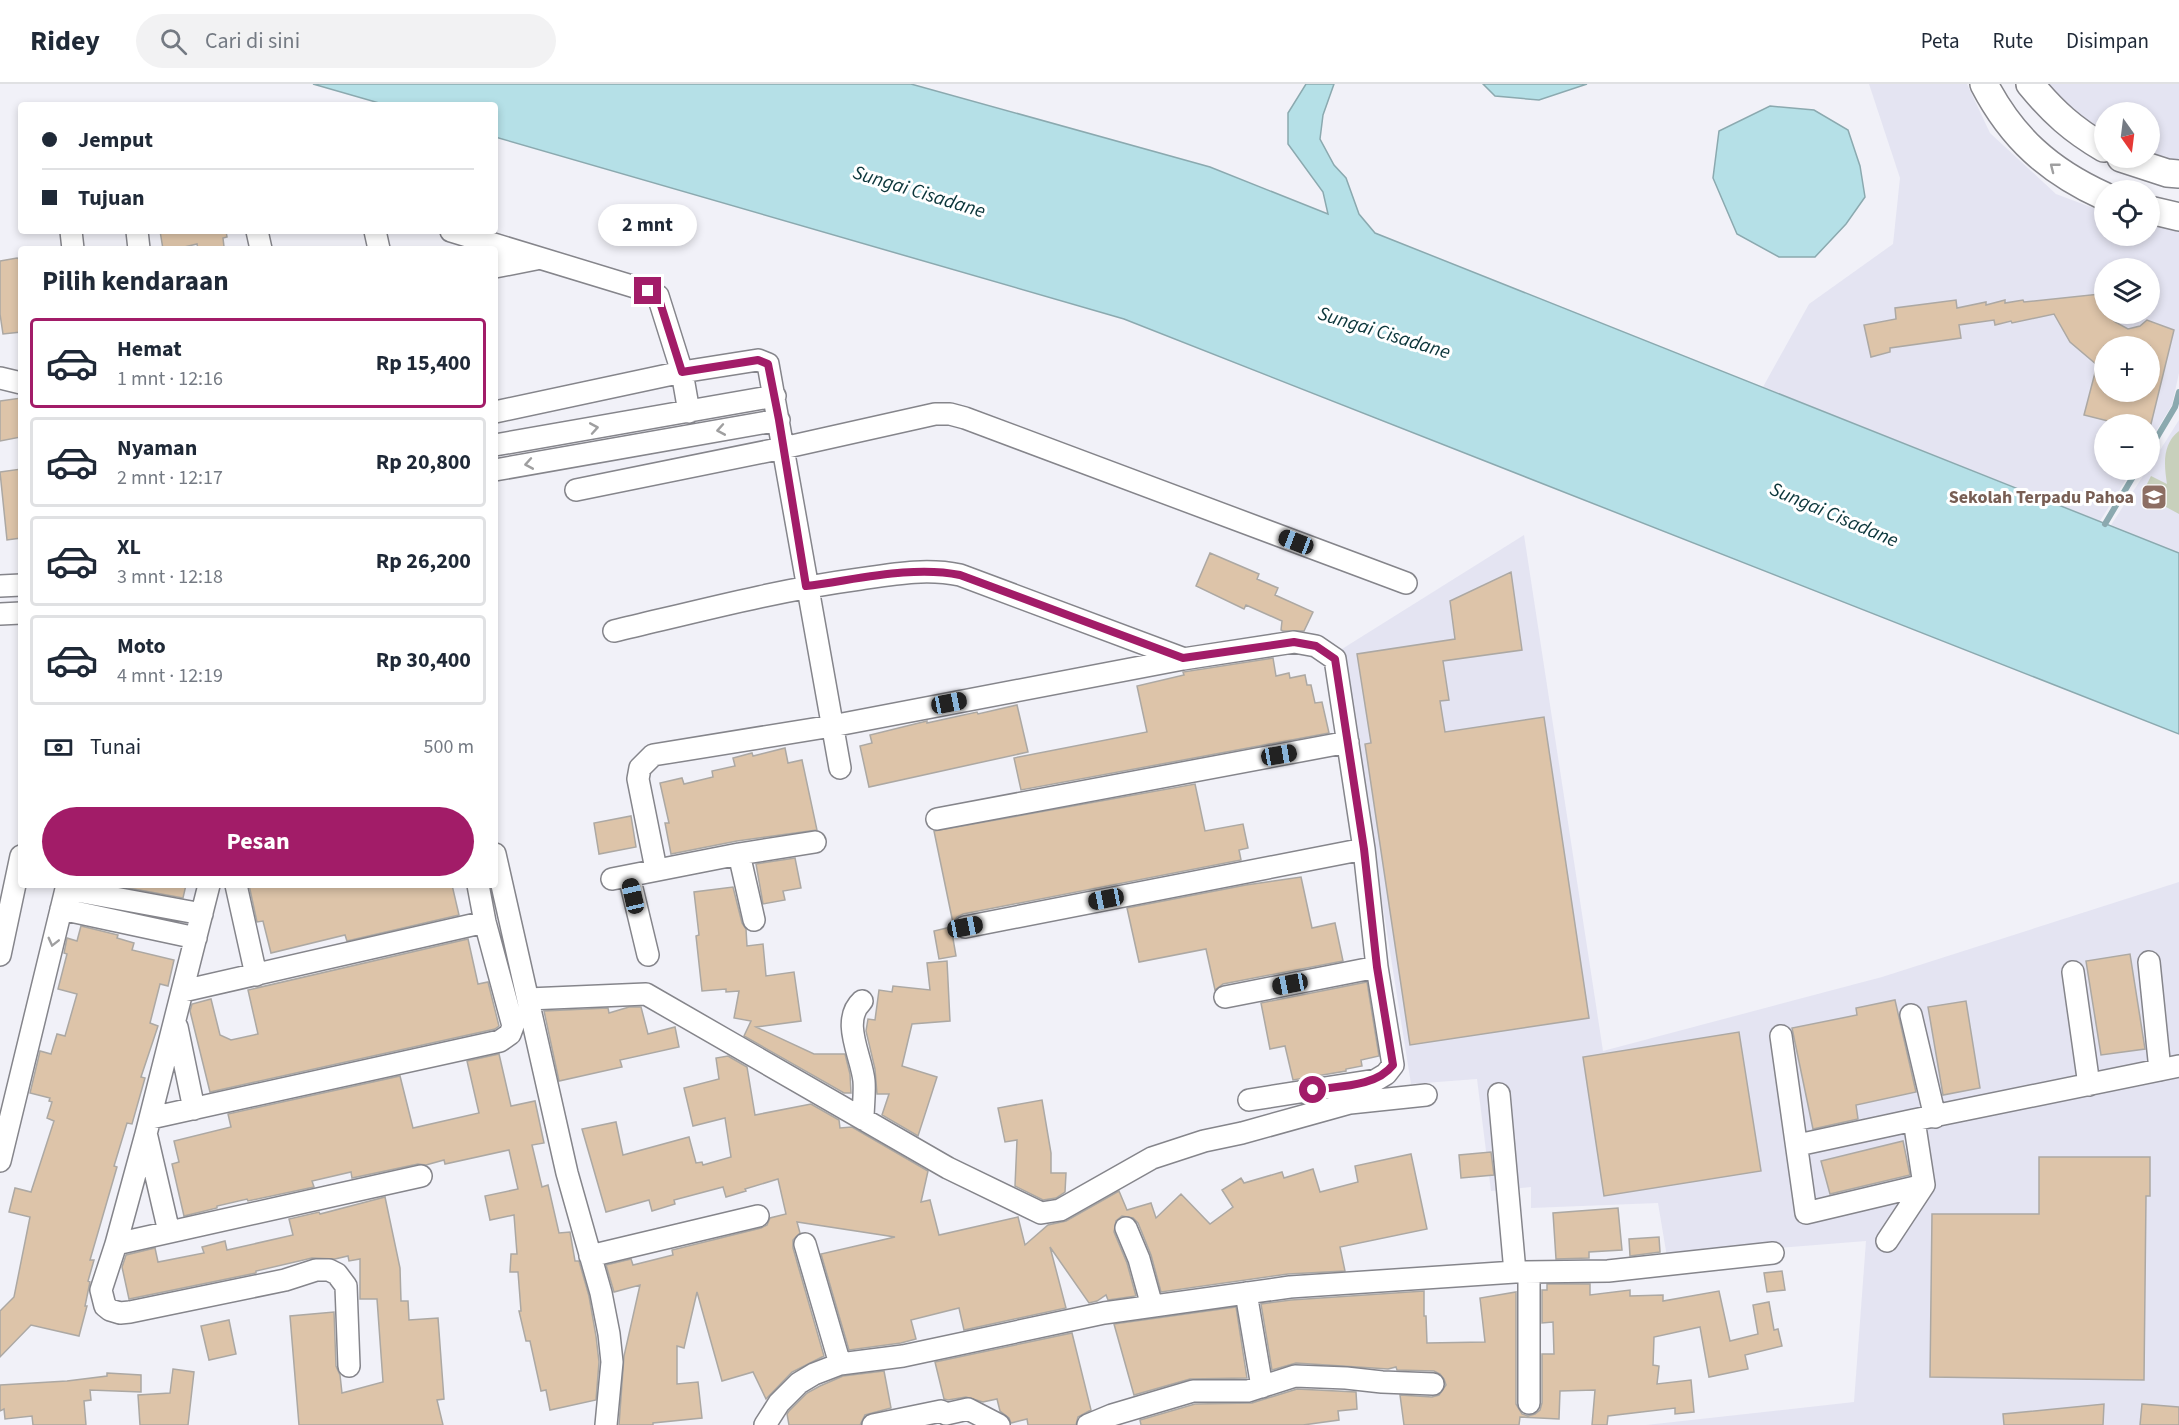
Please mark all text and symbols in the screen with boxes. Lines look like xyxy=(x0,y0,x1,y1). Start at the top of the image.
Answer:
search box xyxy=(136,14,556,68)
text: Ridey xyxy=(30,21,100,61)
icon: search xyxy=(157,25,190,58)
text: Cari di sini xyxy=(205,25,300,57)
text: Peta xyxy=(1921,26,1959,56)
text: Rute xyxy=(1992,26,2033,56)
text: Disimpan xyxy=(2066,26,2149,56)
north arrow xyxy=(2094,102,2160,168)
map controls xyxy=(2094,102,2160,480)
text: Jemput xyxy=(78,124,153,156)
water label: Sungai Cisadane xyxy=(849,159,989,225)
one-way arrow xyxy=(2050,163,2061,174)
button: locate xyxy=(2094,180,2160,246)
text: Tujuan xyxy=(78,182,145,214)
callout: 2 mnt xyxy=(598,204,698,246)
text: 2 mnt xyxy=(622,211,673,239)
button: layers xyxy=(2094,258,2160,324)
text: Pilih kendaraan xyxy=(42,262,229,301)
route end xyxy=(634,277,661,304)
water label: Sungai Cisadane xyxy=(1314,300,1454,366)
text: Hemat xyxy=(117,333,182,365)
icon: car xyxy=(45,336,99,390)
button: + xyxy=(2094,336,2160,402)
text: Rp 15,400 xyxy=(376,347,471,379)
text: 1 mnt · 12:16 xyxy=(117,365,223,393)
button: − xyxy=(2094,414,2160,480)
one-way arrow xyxy=(589,422,599,435)
one-way arrow xyxy=(717,423,727,436)
text: Nyaman xyxy=(117,432,197,464)
icon: car xyxy=(45,435,99,489)
text: Rp 20,800 xyxy=(376,446,471,478)
one-way arrow xyxy=(525,457,535,470)
text: 2 mnt · 12:17 xyxy=(117,464,223,492)
water label: Sungai Cisadane xyxy=(1765,475,1903,555)
school or university icon: Sekolah Terpadu Pahoa xyxy=(2139,482,2169,512)
place label: Sekolah Terpadu Pahoa xyxy=(1949,485,2134,510)
car xyxy=(1276,527,1316,557)
text: XL xyxy=(117,531,141,563)
icon: car xyxy=(45,534,99,588)
text: Rp 26,200 xyxy=(376,545,471,577)
text: 3 mnt · 12:18 xyxy=(117,563,223,591)
text: Moto xyxy=(117,630,166,662)
icon: car xyxy=(45,633,99,687)
text: Rp 30,400 xyxy=(376,644,471,676)
text: 4 mnt · 12:19 xyxy=(117,662,223,690)
car xyxy=(930,691,968,715)
icon: cash xyxy=(42,731,75,764)
text: Tunai xyxy=(90,731,141,763)
text: 500 m xyxy=(424,733,474,761)
car xyxy=(1260,743,1298,767)
button: Pesan xyxy=(42,807,474,876)
car xyxy=(620,876,646,916)
car xyxy=(1087,887,1125,911)
car xyxy=(946,915,984,939)
one-way arrow xyxy=(48,937,61,947)
car xyxy=(1271,972,1309,996)
route start xyxy=(1299,1076,1326,1103)

